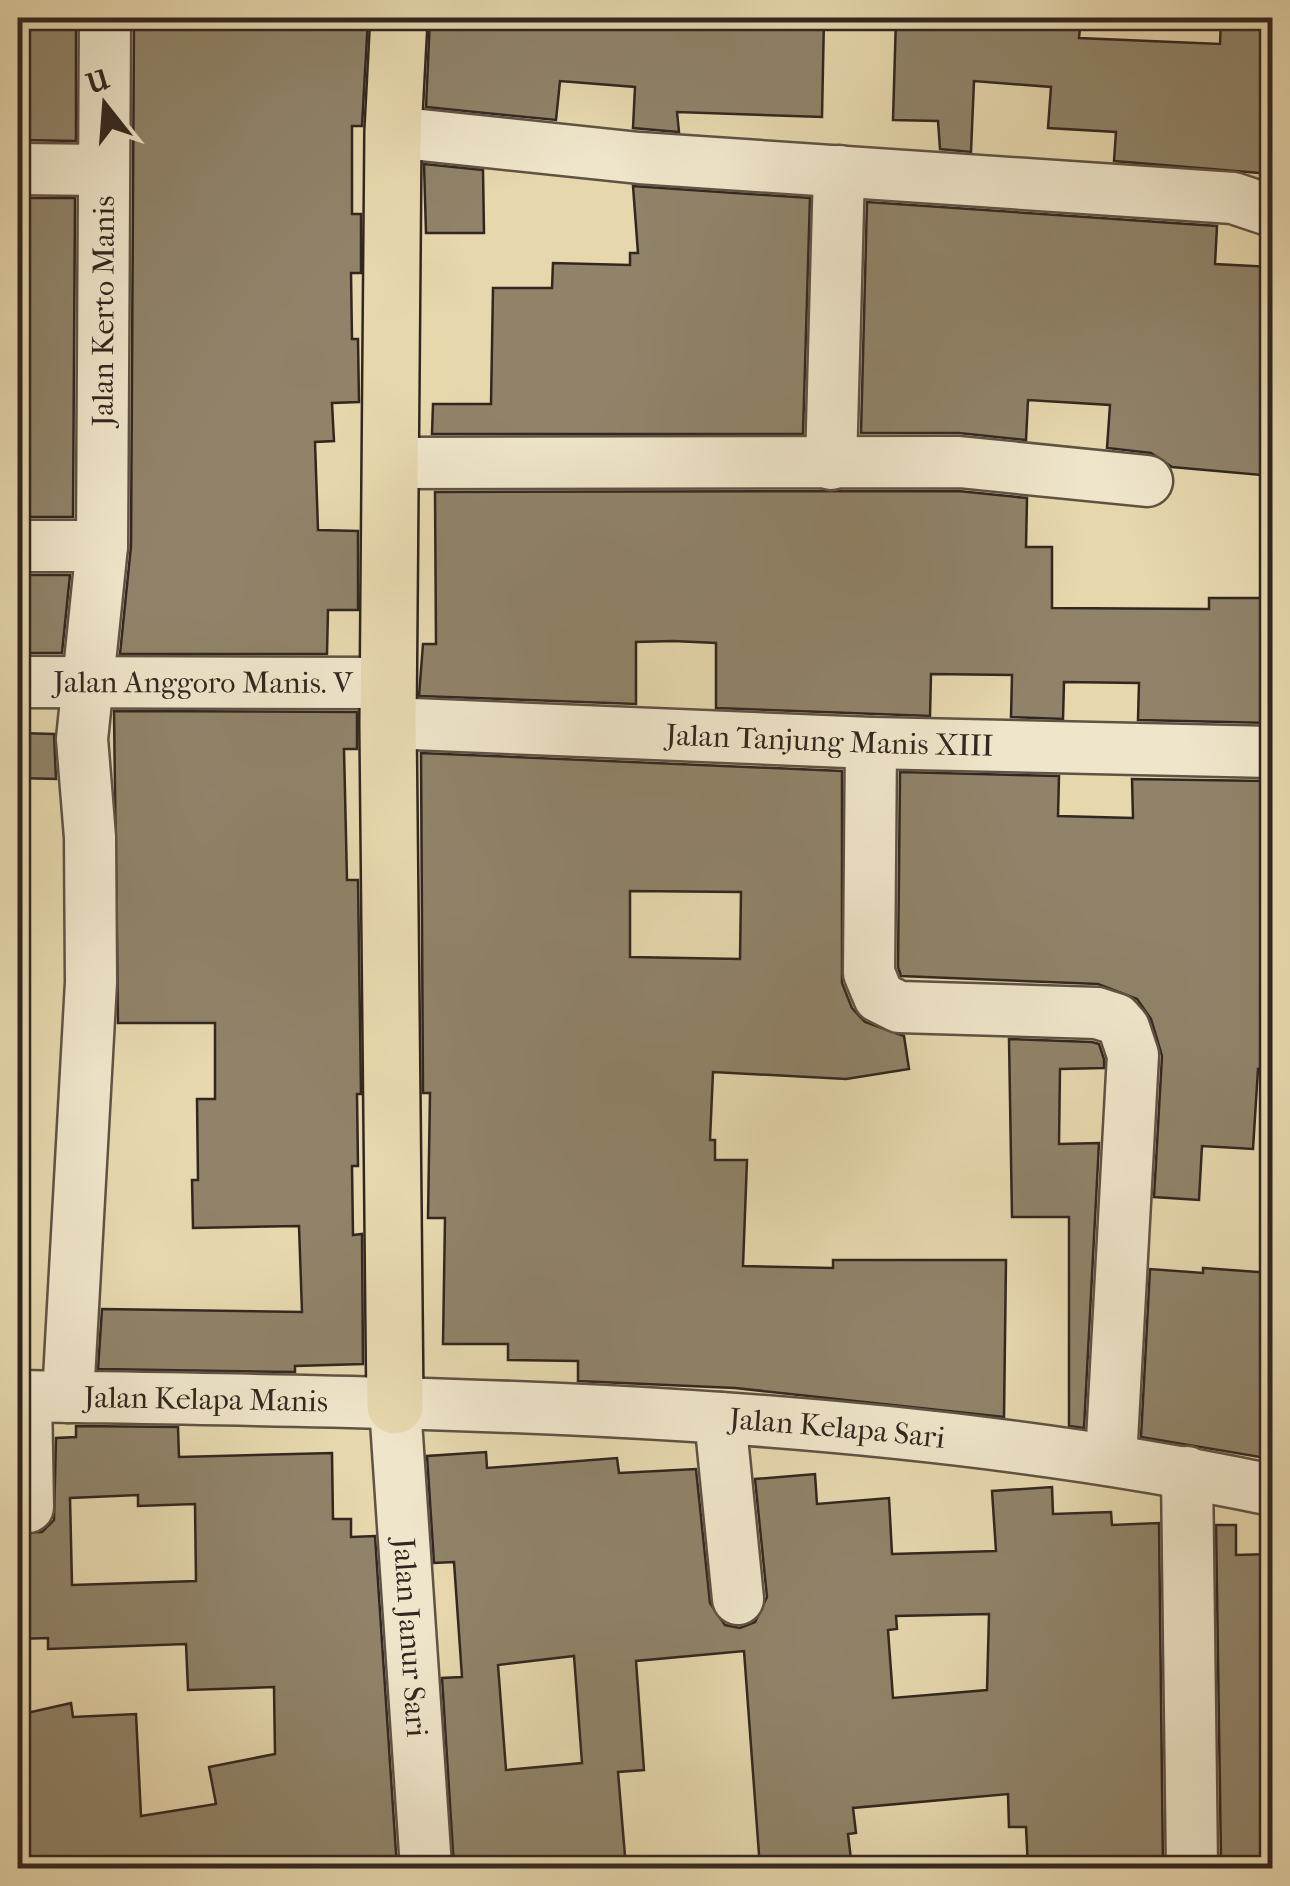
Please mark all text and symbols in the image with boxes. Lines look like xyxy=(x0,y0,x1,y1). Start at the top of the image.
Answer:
north arrow xyxy=(55,55,155,155)
text: U xyxy=(83,63,113,101)
street label: Jalan Kerto Manis xyxy=(85,196,121,428)
street label: Jalan Anggoro Manis. V xyxy=(51,665,354,700)
street label: Jalan Tanjung Manis XIII xyxy=(663,717,994,763)
street label: Jalan Kelapa Manis xyxy=(82,1380,328,1419)
street label: Jalan Kelapa Sari xyxy=(726,1401,947,1455)
street label: Jalan Janur Sari xyxy=(386,1535,435,1738)

